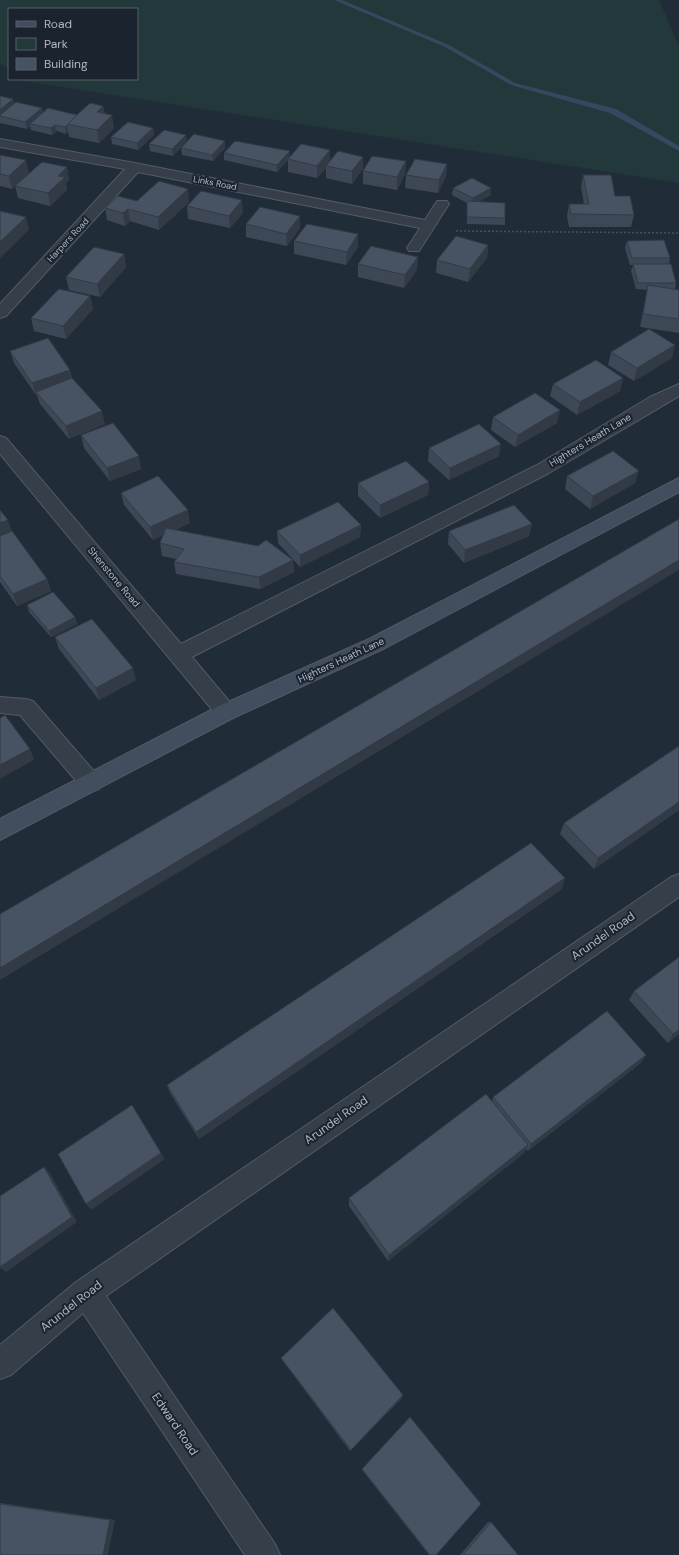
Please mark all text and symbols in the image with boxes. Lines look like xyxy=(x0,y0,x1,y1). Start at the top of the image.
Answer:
legend xyxy=(8,8,138,80)
text: Road xyxy=(44,16,72,32)
text: Park xyxy=(44,36,68,52)
text: Building xyxy=(44,56,88,72)
street label: Links Road xyxy=(192,173,238,193)
street label: Harpers Road xyxy=(44,215,92,265)
street label: Highters Heath Lane xyxy=(547,410,634,470)
street label: Shenstone Road xyxy=(85,544,143,610)
street label: Highters Heath Lane xyxy=(296,634,386,686)
street label: Arundel Road xyxy=(568,908,638,964)
street label: Arundel Road xyxy=(301,1092,371,1148)
street label: Arundel Road xyxy=(37,1277,105,1335)
street label: Edward Road xyxy=(148,1389,202,1459)

